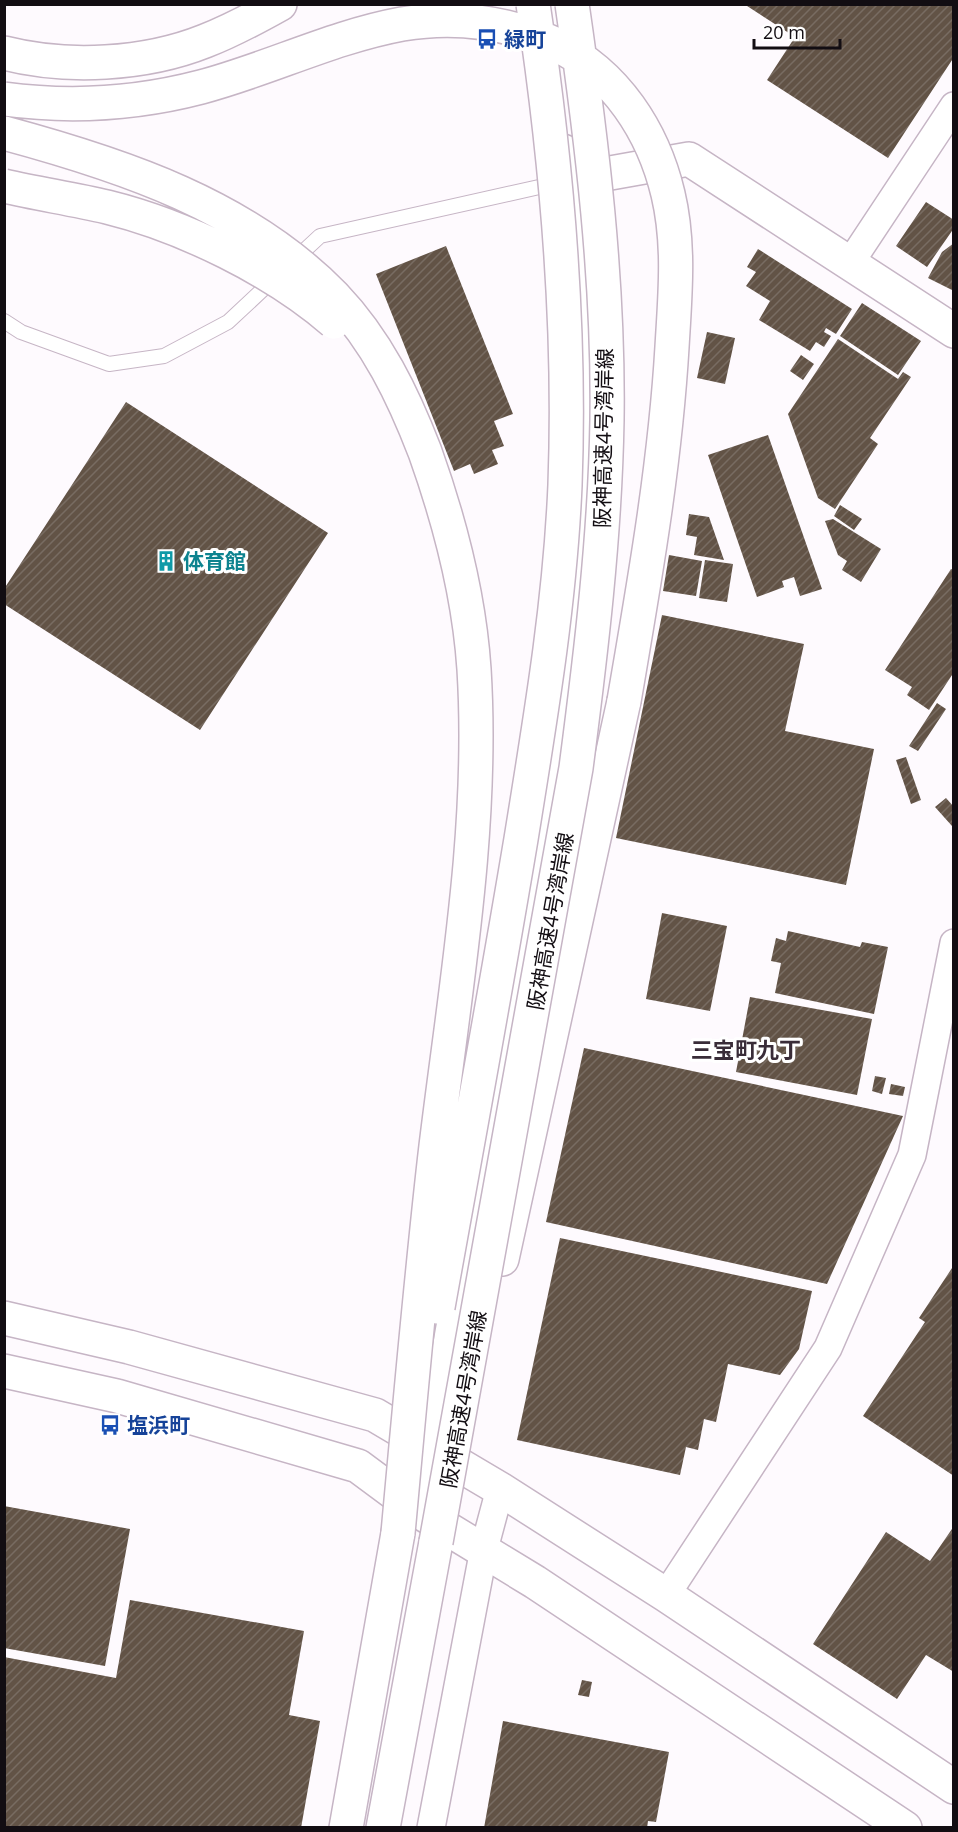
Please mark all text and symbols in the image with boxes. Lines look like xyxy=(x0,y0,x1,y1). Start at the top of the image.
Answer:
scale bar xyxy=(754,12,840,50)
text: 20 m xyxy=(763,20,805,44)
place label: 緑町 xyxy=(504,25,546,53)
bus stop icon: 緑町 xyxy=(475,27,499,51)
street label: 阪神高速4号湾岸線 xyxy=(587,348,619,528)
place label: 体育館 xyxy=(183,547,246,575)
building icon: 体育館 xyxy=(154,549,178,573)
street label: 阪神高速4号湾岸線 xyxy=(521,830,579,1012)
district label: 三宝町九丁 xyxy=(691,1034,801,1064)
street label: 阪神高速4号湾岸線 xyxy=(434,1308,492,1490)
place label: 塩浜町 xyxy=(127,1411,190,1439)
bus stop icon: 塩浜町 xyxy=(98,1413,122,1437)

